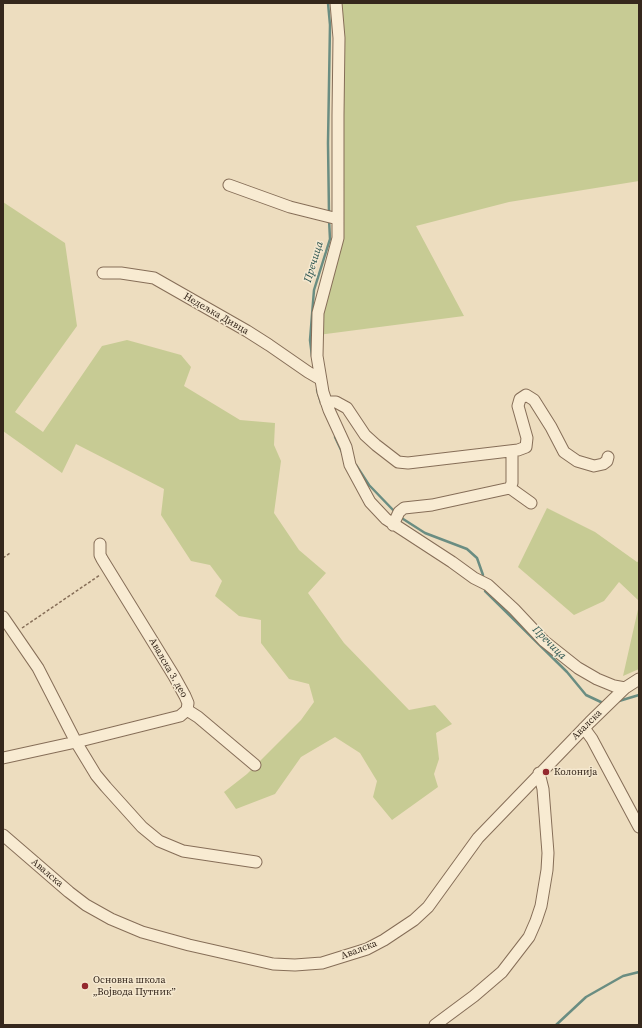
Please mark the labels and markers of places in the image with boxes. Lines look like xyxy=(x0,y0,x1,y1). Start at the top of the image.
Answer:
place label: Колонија xyxy=(554,766,597,778)
marker: Колонија xyxy=(541,767,551,777)
place label: Основна школа „Војвода Путник” xyxy=(93,974,176,998)
marker: Основна школа „Војвода Путник” xyxy=(80,981,90,991)

